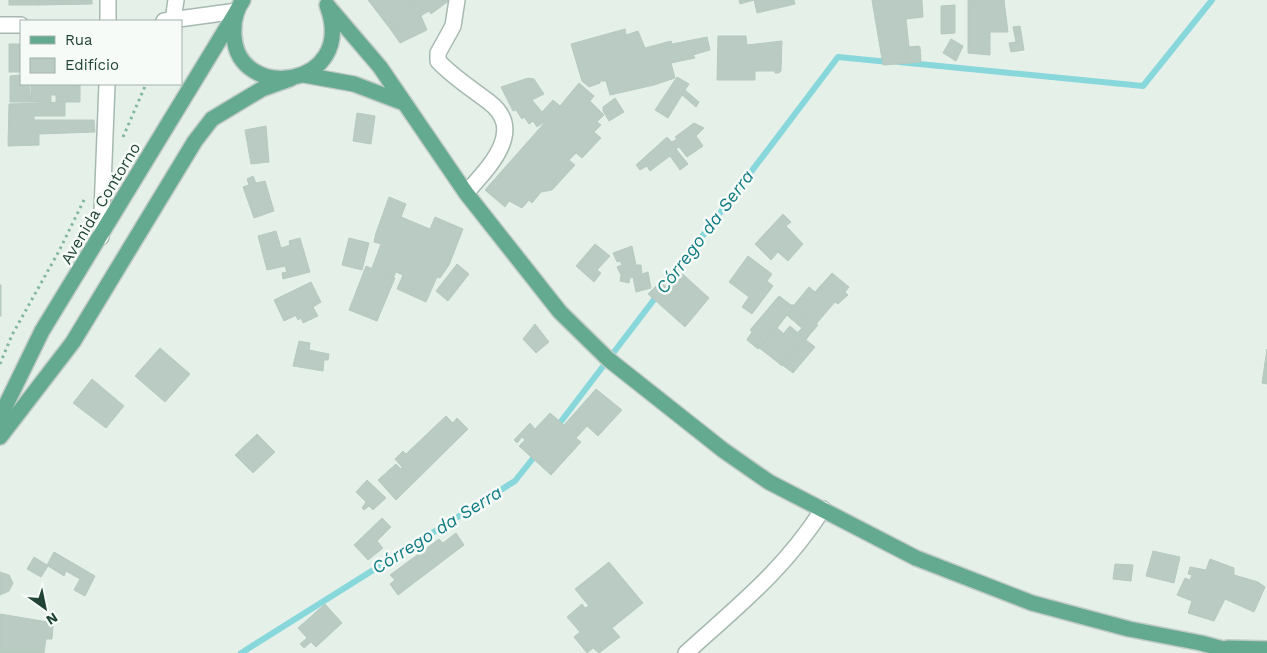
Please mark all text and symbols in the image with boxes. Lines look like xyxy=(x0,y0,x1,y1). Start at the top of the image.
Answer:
legend xyxy=(20,20,182,85)
text: Rua xyxy=(65,31,93,49)
text: Edifício xyxy=(65,56,119,74)
street label: Avenida Contorno xyxy=(57,139,144,268)
water label: Córrego da Serra xyxy=(651,166,758,298)
water label: Córrego da Serra xyxy=(368,481,506,578)
north arrow xyxy=(20,583,70,633)
text: N xyxy=(43,609,61,628)

